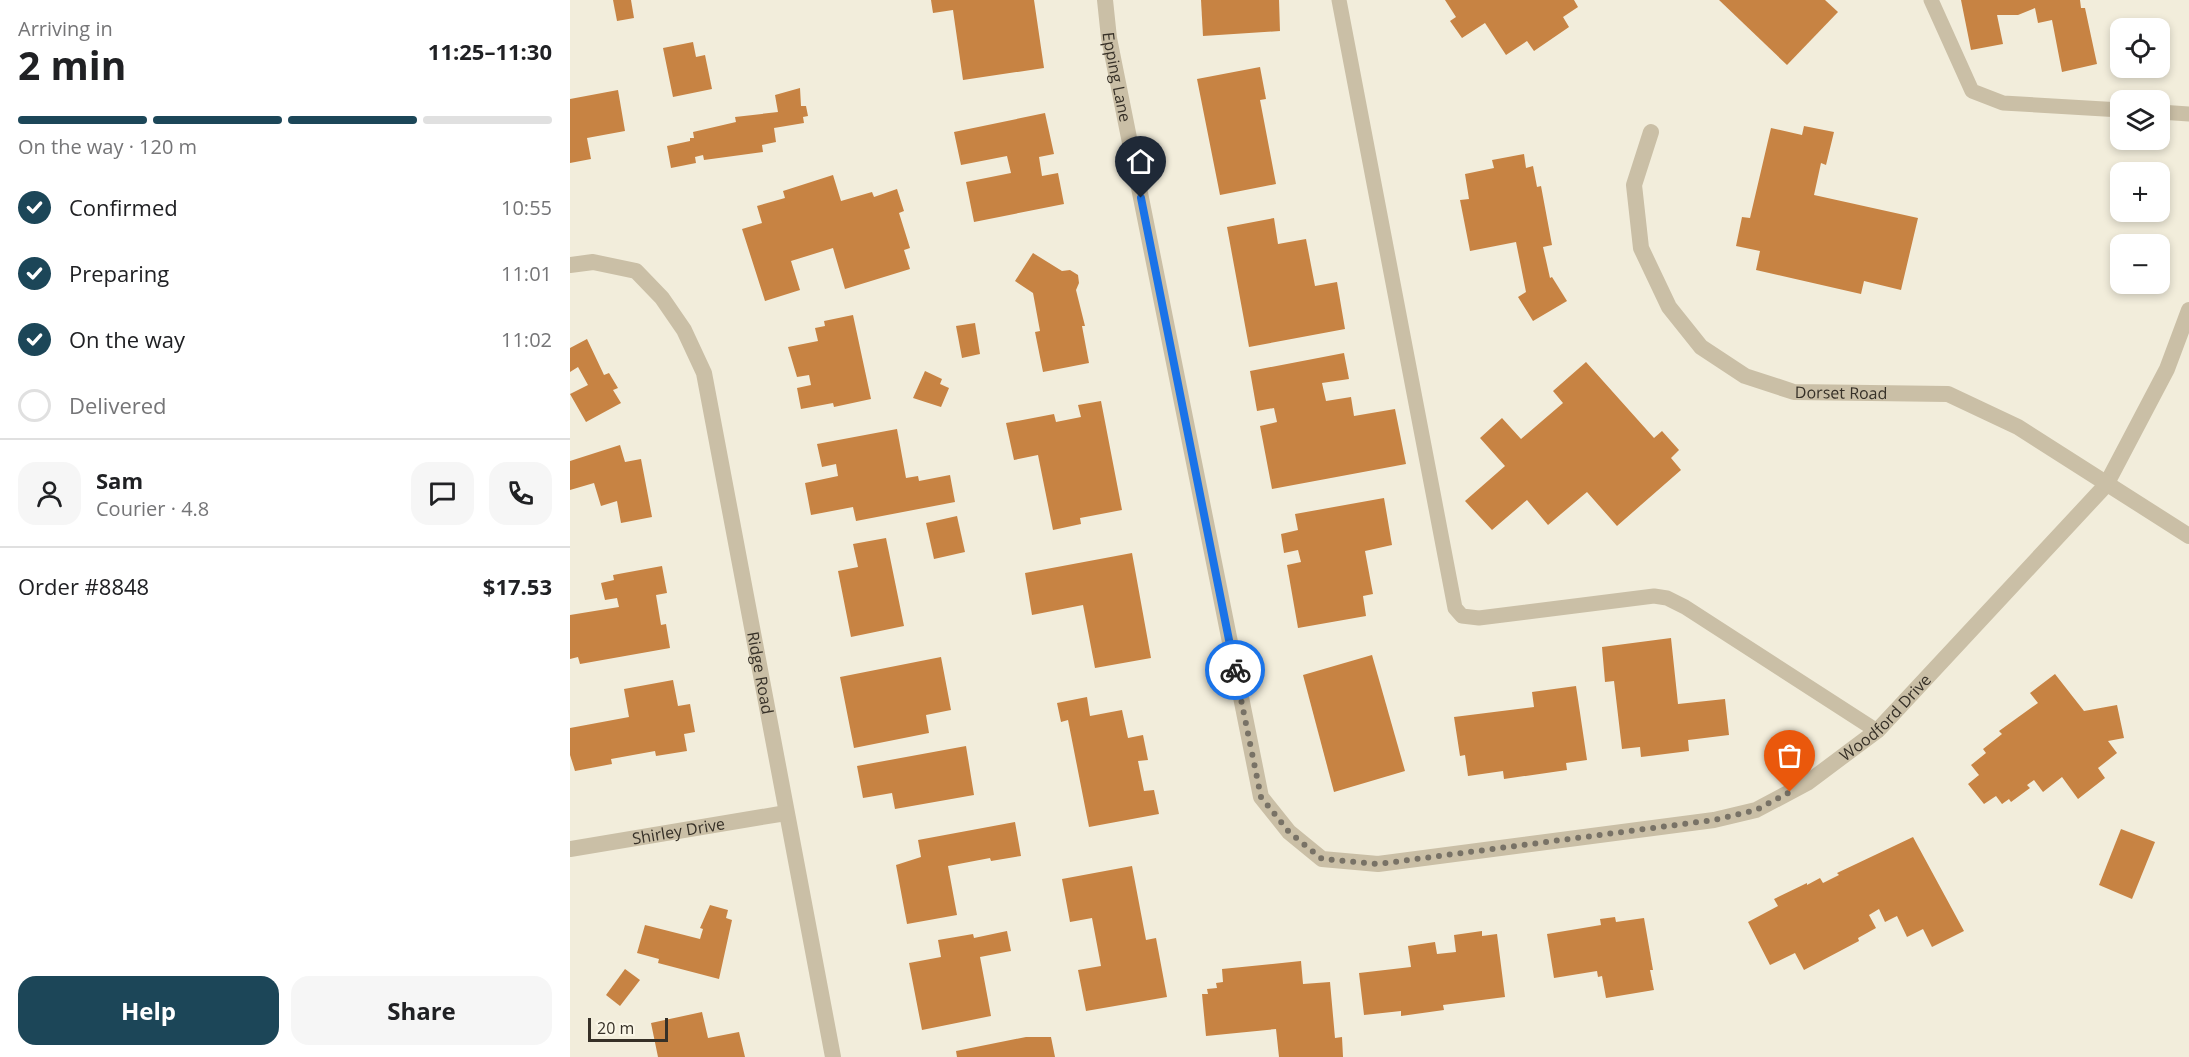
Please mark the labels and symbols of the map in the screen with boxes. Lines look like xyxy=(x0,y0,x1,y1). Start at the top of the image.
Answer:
street label: Epping Lane xyxy=(1097,31,1137,124)
pin xyxy=(1115,136,1166,198)
street label: Dorset Road xyxy=(1795,381,1888,404)
street label: Ridge Road xyxy=(742,630,779,716)
courier xyxy=(1205,640,1265,700)
street label: Woodford Drive xyxy=(1835,669,1936,766)
pin xyxy=(1764,730,1815,792)
street label: Shirley Drive xyxy=(631,812,726,849)
scale bar xyxy=(588,1015,668,1042)

